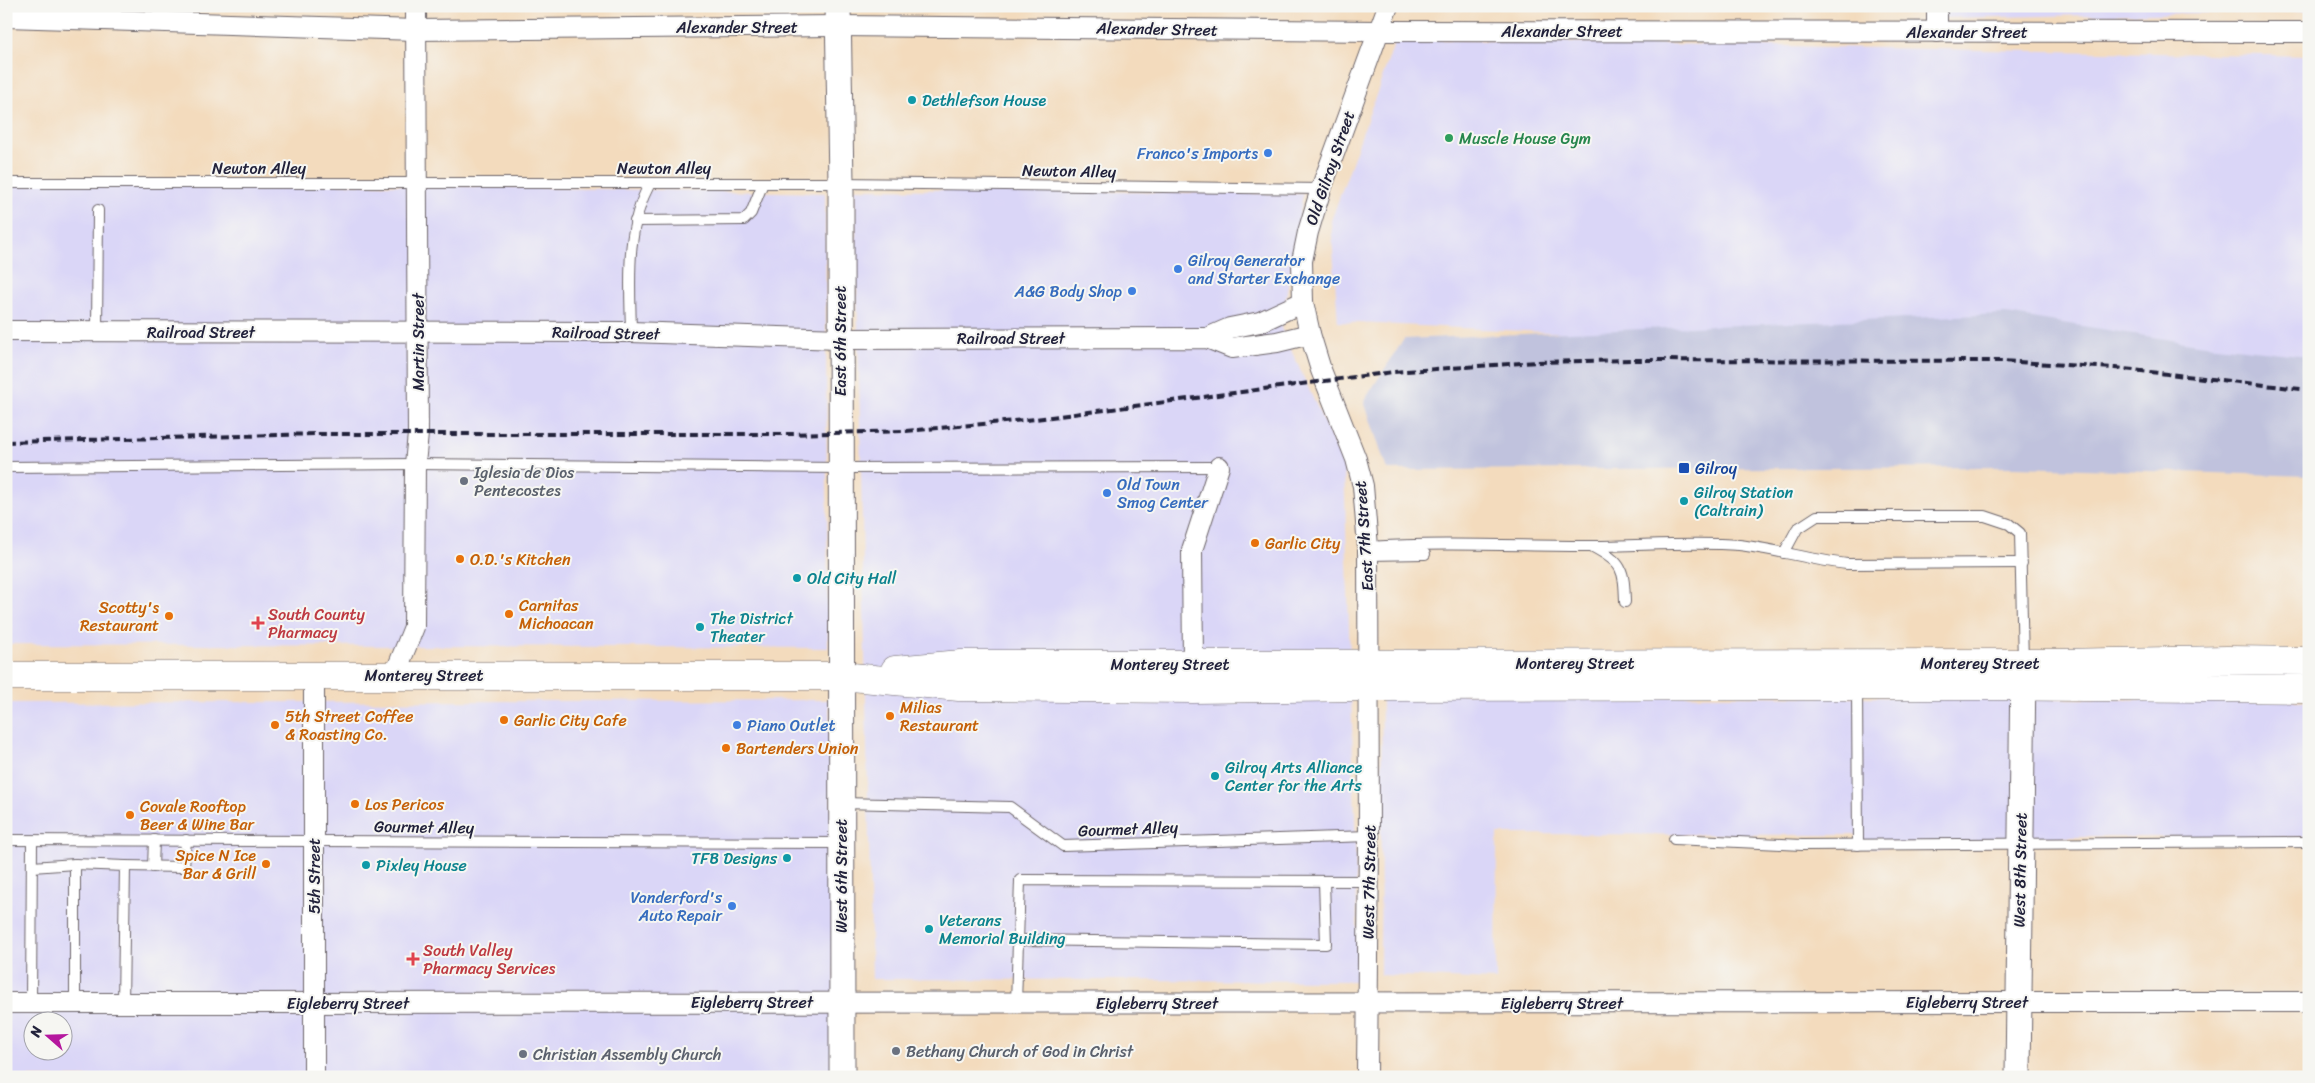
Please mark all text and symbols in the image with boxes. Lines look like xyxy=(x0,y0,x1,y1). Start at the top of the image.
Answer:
street label: Alexander Street xyxy=(675,13,798,42)
street label: Alexander Street xyxy=(1095,13,1218,45)
street label: Alexander Street xyxy=(1500,17,1623,46)
street label: Alexander Street xyxy=(1905,18,2028,47)
place label: Dethlefson House xyxy=(922,86,1047,115)
marker: Dethlefson House xyxy=(906,94,918,106)
street label: Old Gilroy Street xyxy=(1297,107,1363,229)
place label: Muscle House Gym xyxy=(1459,124,1591,153)
marker: Muscle House Gym xyxy=(1443,132,1455,144)
place label: Franco's Imports xyxy=(1137,139,1258,168)
marker: Franco's Imports xyxy=(1262,147,1274,159)
street label: Newton Alley xyxy=(212,154,307,183)
street label: Newton Alley xyxy=(617,154,712,183)
street label: Newton Alley xyxy=(1022,156,1117,186)
place label: Gilroy Generator and Starter Exchange xyxy=(1188,246,1340,293)
marker: Gilroy Generator and Starter Exchange xyxy=(1172,263,1184,275)
place label: A&G Body Shop xyxy=(1013,277,1123,306)
marker: A&G Body Shop xyxy=(1126,285,1138,297)
street label: East 6th Street xyxy=(826,286,855,396)
street label: Martin Street xyxy=(404,293,433,391)
street label: Railroad Street xyxy=(147,318,255,347)
street label: Railroad Street xyxy=(552,318,661,348)
street label: Railroad Street xyxy=(957,324,1065,353)
place label: Gilroy xyxy=(1695,454,1738,483)
place label: Iglesia de Dios Pentecostes xyxy=(473,458,575,505)
marker: Gilroy xyxy=(1677,461,1691,475)
place label: Old Town Smog Center xyxy=(1117,470,1209,517)
marker: Iglesia de Dios Pentecostes xyxy=(458,475,470,487)
place label: Gilroy Station (Caltrain) xyxy=(1694,478,1794,525)
street label: East 7th Street xyxy=(1346,480,1382,592)
marker: Old Town Smog Center xyxy=(1101,487,1113,499)
marker: Gilroy Station (Caltrain) xyxy=(1678,495,1690,507)
place label: Garlic City xyxy=(1265,529,1341,558)
marker: Garlic City xyxy=(1249,537,1261,549)
place label: O.D.'s Kitchen xyxy=(470,545,571,574)
marker: O.D.'s Kitchen xyxy=(454,553,466,565)
place label: Old City Hall xyxy=(807,564,897,593)
marker: Old City Hall xyxy=(791,572,803,584)
place label: Carnitas Michoacan xyxy=(519,591,594,638)
place label: Scotty's Restaurant xyxy=(80,593,159,640)
place label: South County Pharmacy xyxy=(268,600,365,647)
place label: The District Theater xyxy=(710,604,793,651)
marker: Carnitas Michoacan xyxy=(503,608,515,620)
marker: Scotty's Restaurant xyxy=(163,610,175,622)
marker: South County Pharmacy xyxy=(252,617,264,629)
marker: The District Theater xyxy=(694,621,706,633)
street label: Monterey Street xyxy=(1516,649,1634,678)
street label: Monterey Street xyxy=(1921,649,2039,678)
street label: Monterey Street xyxy=(1111,650,1229,679)
street label: Monterey Street xyxy=(365,661,483,690)
place label: Milias Restaurant xyxy=(900,693,979,740)
place label: 5th Street Coffee & Roasting Co. xyxy=(285,702,414,749)
place label: Garlic City Cafe xyxy=(514,706,627,735)
marker: Milias Restaurant xyxy=(884,710,896,722)
place label: Piano Outlet xyxy=(747,711,836,740)
marker: Garlic City Cafe xyxy=(498,714,510,726)
marker: 5th Street Coffee & Roasting Co. xyxy=(269,719,281,731)
marker: Piano Outlet xyxy=(731,719,743,731)
place label: Bartenders Union xyxy=(736,734,859,763)
marker: Bartenders Union xyxy=(720,742,732,754)
place label: Gilroy Arts Alliance Center for the Arts xyxy=(1225,753,1362,800)
marker: Gilroy Arts Alliance Center for the Arts xyxy=(1209,770,1221,782)
place label: Los Pericos xyxy=(365,790,445,819)
place label: Covale Rooftop Beer & Wine Bar xyxy=(140,792,256,839)
marker: Los Pericos xyxy=(349,798,361,810)
marker: Covale Rooftop Beer & Wine Bar xyxy=(124,809,136,821)
street label: Gourmet Alley xyxy=(374,812,475,842)
street label: West 8th Street xyxy=(2005,812,2035,928)
street label: Gourmet Alley xyxy=(1078,813,1179,845)
street label: West 6th Street xyxy=(827,819,856,933)
street label: West 7th Street xyxy=(1354,825,1384,939)
street label: 5th Street xyxy=(300,838,329,914)
place label: Spice N Ice Bar & Grill xyxy=(175,841,256,888)
place label: TFB Designs xyxy=(691,844,778,873)
place label: Pixley House xyxy=(376,851,467,880)
marker: TFB Designs xyxy=(781,852,793,864)
marker: Spice N Ice Bar & Grill xyxy=(260,858,272,870)
marker: Pixley House xyxy=(360,859,372,871)
place label: Vanderford's Auto Repair xyxy=(630,883,723,930)
marker: Vanderford's Auto Repair xyxy=(726,900,738,912)
place label: Veterans Memorial Building xyxy=(939,906,1066,953)
marker: Veterans Memorial Building xyxy=(923,923,935,935)
place label: South Valley Pharmacy Services xyxy=(423,936,556,983)
marker: South Valley Pharmacy Services xyxy=(407,953,419,965)
street label: Eigleberry Street xyxy=(691,988,814,1017)
street label: Eigleberry Street xyxy=(1906,988,2029,1017)
street label: Eigleberry Street xyxy=(287,989,410,1018)
street label: Eigleberry Street xyxy=(1096,989,1219,1018)
street label: Eigleberry Street xyxy=(1501,989,1624,1018)
north arrow xyxy=(22,1010,72,1060)
text: N xyxy=(23,1023,50,1041)
place label: Bethany Church of God in Christ xyxy=(906,1037,1134,1066)
place label: Christian Assembly Church xyxy=(533,1040,722,1069)
marker: Bethany Church of God in Christ xyxy=(890,1045,902,1057)
marker: Christian Assembly Church xyxy=(517,1048,529,1060)

